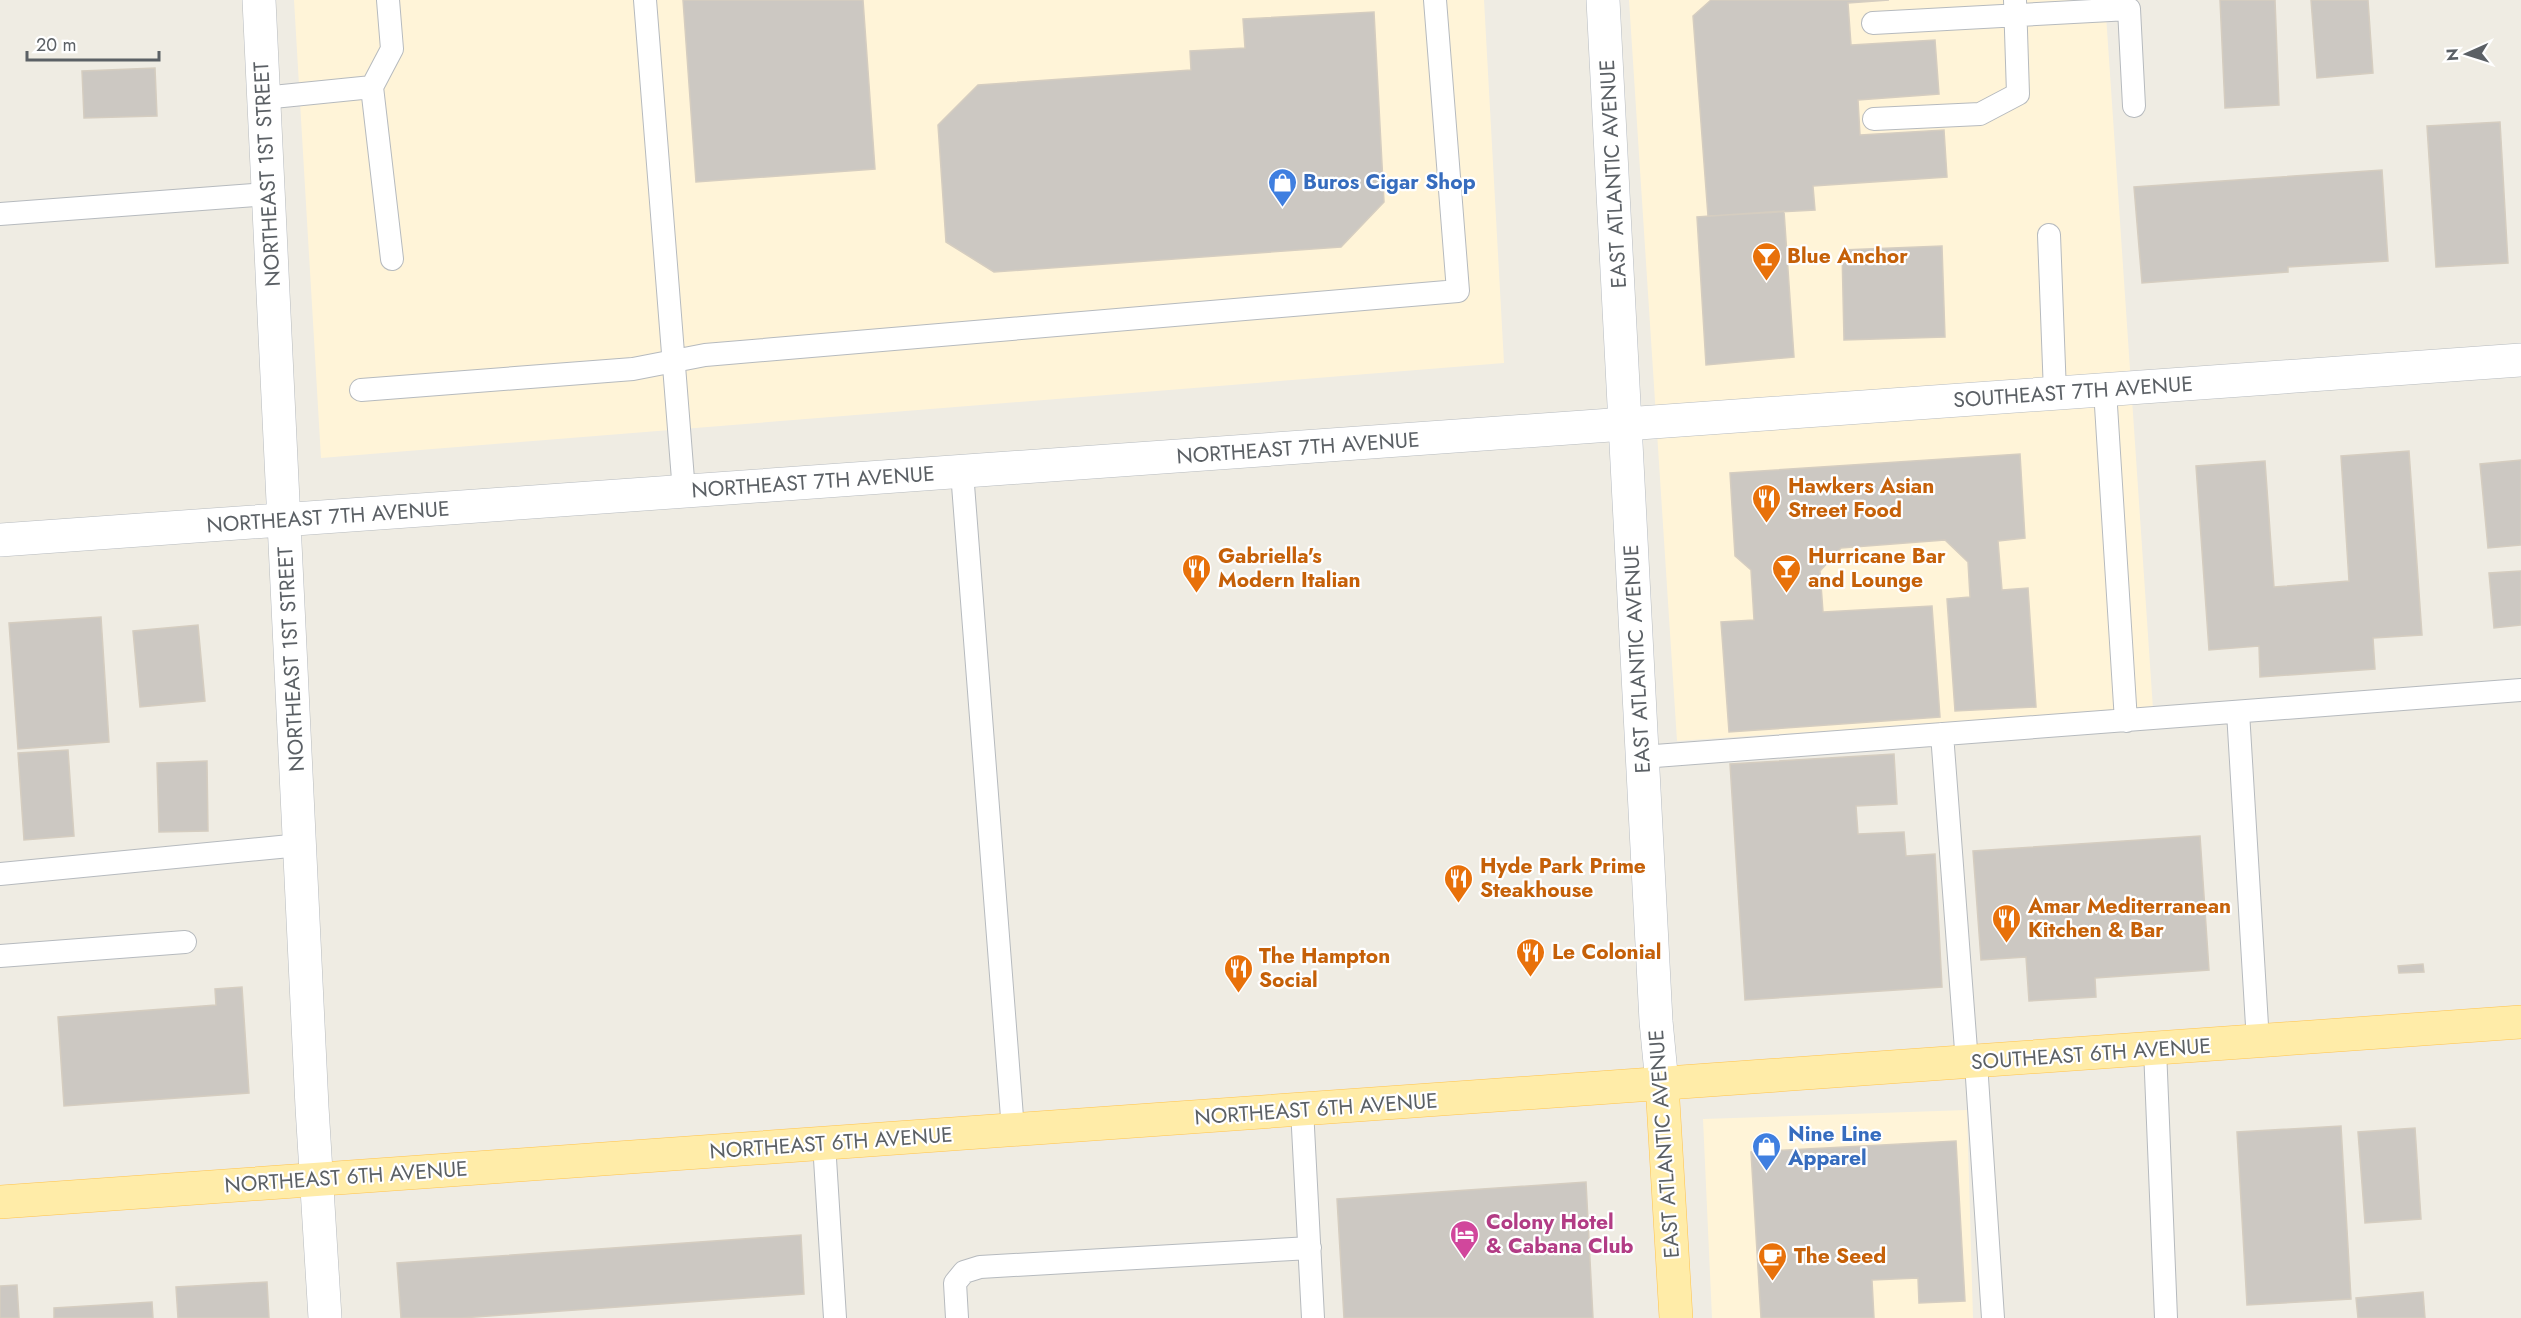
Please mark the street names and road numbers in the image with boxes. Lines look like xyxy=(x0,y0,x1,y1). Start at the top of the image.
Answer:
street label: EAST ATLANTIC AVENUE xyxy=(1592,59,1634,289)
street label: NORTHEAST 1ST STREET xyxy=(246,60,288,287)
street label: SOUTHEAST 7TH AVENUE xyxy=(1952,369,2194,415)
street label: NORTHEAST 7TH AVENUE xyxy=(1176,425,1420,471)
street label: NORTHEAST 7TH AVENUE xyxy=(691,459,935,505)
street label: NORTHEAST 7TH AVENUE xyxy=(206,494,450,540)
street label: EAST ATLANTIC AVENUE xyxy=(1616,544,1658,774)
street label: NORTHEAST 1ST STREET xyxy=(270,545,312,772)
street label: EAST ATLANTIC AVENUE xyxy=(1641,1029,1687,1259)
street label: SOUTHEAST 6TH AVENUE xyxy=(1970,1031,2212,1077)
street label: NORTHEAST 6TH AVENUE xyxy=(1193,1086,1439,1132)
street label: NORTHEAST 6TH AVENUE xyxy=(708,1120,954,1166)
street label: NORTHEAST 6TH AVENUE xyxy=(223,1154,469,1200)

